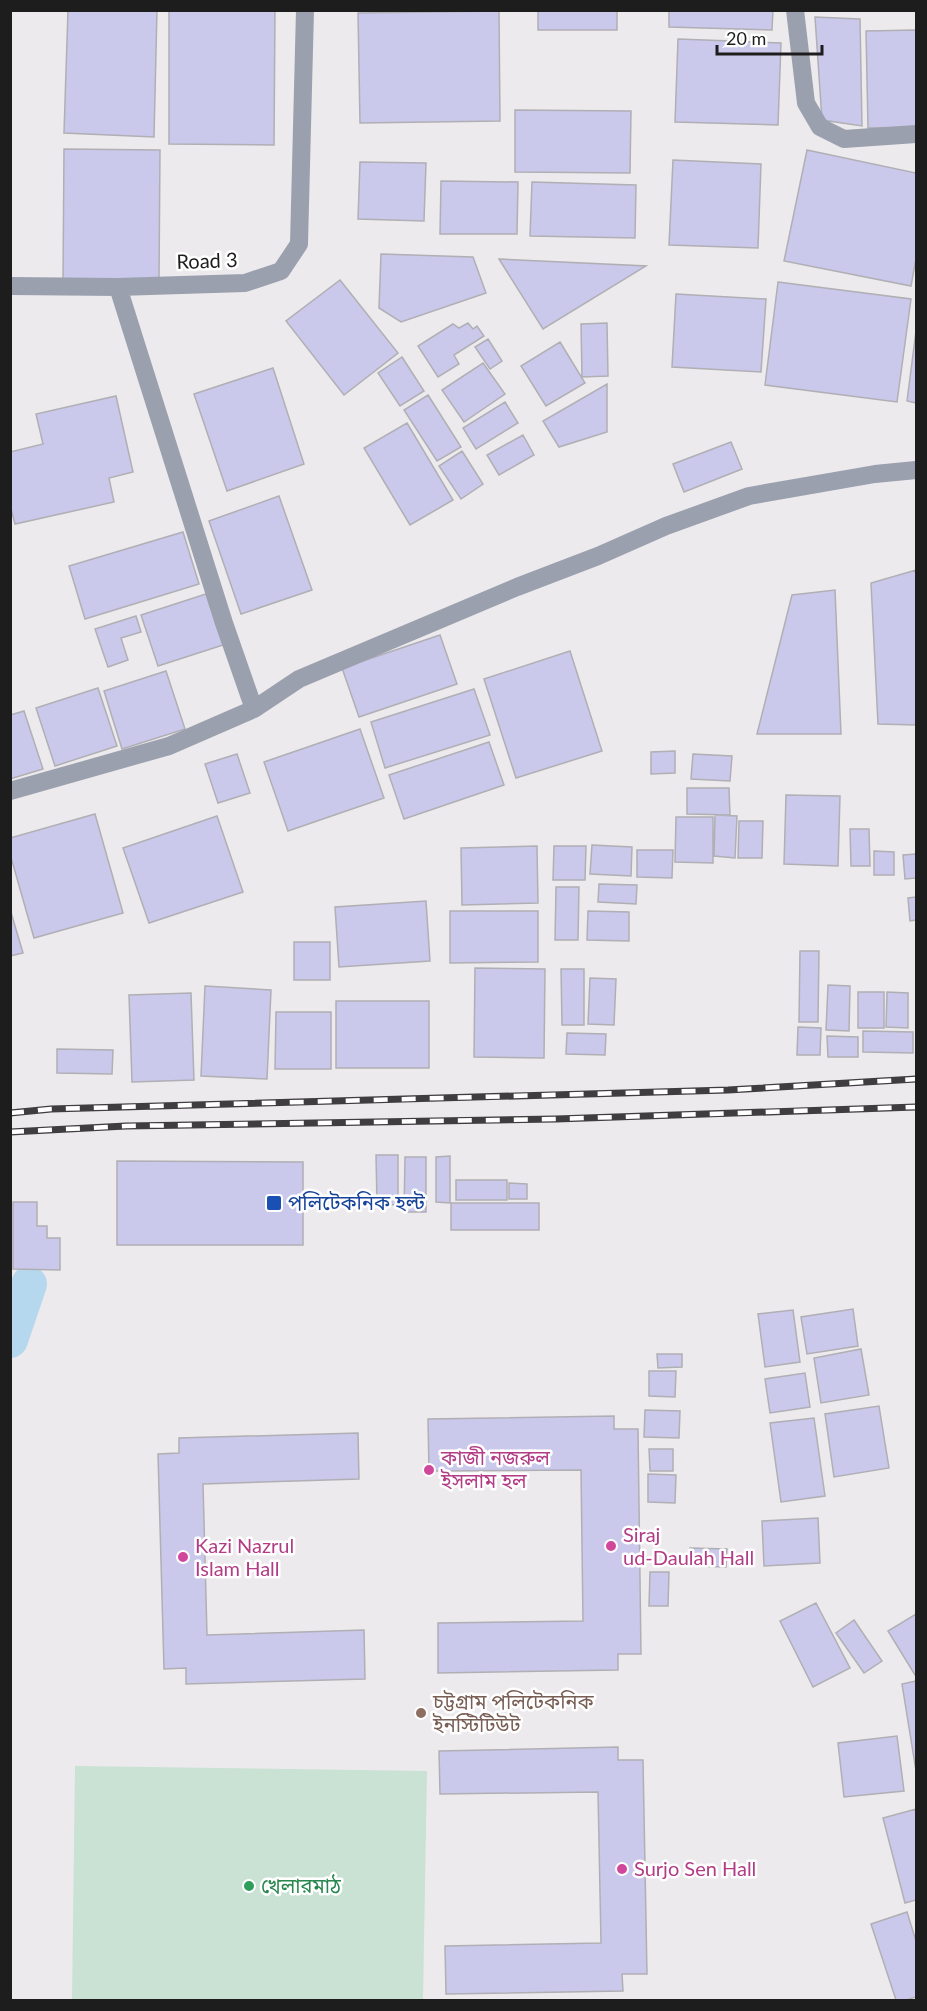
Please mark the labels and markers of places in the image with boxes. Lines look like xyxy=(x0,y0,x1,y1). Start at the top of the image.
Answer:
place label: পলিটেকনিক হল্ট xyxy=(288,1190,425,1214)
marker: পলিটেকনিক হল্ট xyxy=(265,1194,283,1212)
place label: কাজী নজরুল ইসলাম হল xyxy=(440,1445,550,1492)
marker: কাজী নজরুল ইসলাম হল xyxy=(422,1463,436,1477)
place label: Siraj ud-Daulah Hall xyxy=(623,1522,754,1569)
place label: Kazi Nazrul Islam Hall xyxy=(195,1533,294,1580)
marker: Siraj ud-Daulah Hall xyxy=(604,1539,618,1553)
marker: Kazi Nazrul Islam Hall xyxy=(176,1550,190,1564)
place label: চট্টগ্রাম পলিটেকনিক ইনস্টিটিউট xyxy=(432,1689,594,1736)
marker: চট্টগ্রাম পলিটেকনিক ইনস্টিটিউট xyxy=(414,1706,428,1720)
place label: Surjo Sen Hall xyxy=(634,1856,756,1880)
marker: Surjo Sen Hall xyxy=(615,1862,629,1876)
place label: খেলারমাঠ xyxy=(261,1873,342,1897)
marker: খেলারমাঠ xyxy=(242,1879,256,1893)

